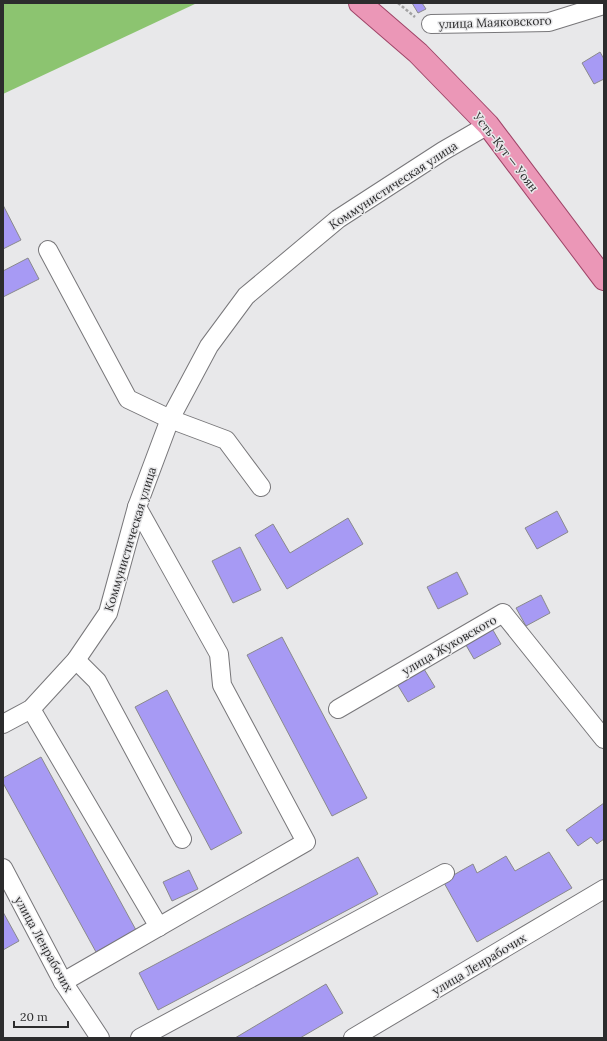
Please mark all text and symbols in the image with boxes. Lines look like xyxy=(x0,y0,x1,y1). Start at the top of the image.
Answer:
street label: улица Маяковского xyxy=(438,13,552,31)
street label: Усть-Кут — Уоян xyxy=(470,109,542,195)
street label: Коммунистическая улица xyxy=(326,138,460,232)
street label: Коммунистическая улица xyxy=(101,465,159,613)
street label: улица Жуковского xyxy=(399,612,499,678)
street label: улица Ленрабочих xyxy=(11,893,77,995)
street label: улица Ленрабочих xyxy=(429,930,529,998)
scale bar xyxy=(14,1003,68,1029)
text: 20 m xyxy=(20,1009,48,1024)

